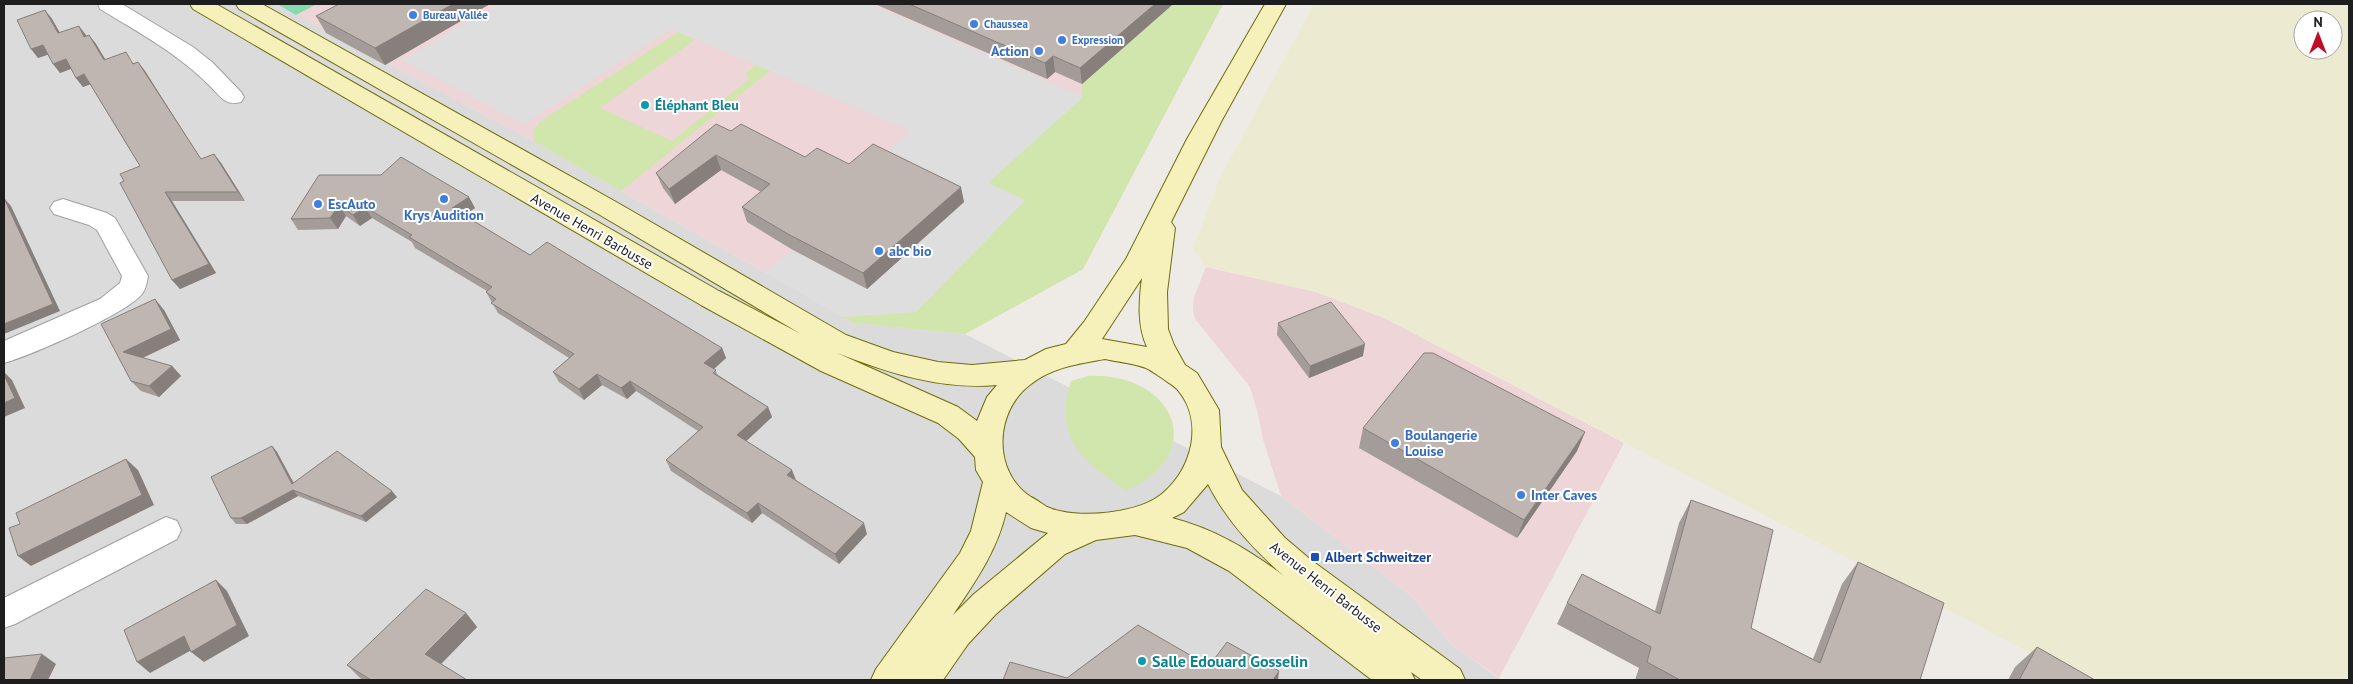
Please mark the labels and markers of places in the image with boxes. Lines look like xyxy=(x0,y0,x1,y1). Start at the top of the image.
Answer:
place label: Bureau Vallée xyxy=(423,8,488,22)
marker: Bureau Vallée xyxy=(407,9,419,21)
place label: Chaussea xyxy=(984,17,1028,31)
marker: Chaussea xyxy=(968,18,980,30)
place label: Expression xyxy=(1072,33,1123,47)
marker: Expression xyxy=(1056,34,1068,46)
place label: Action xyxy=(991,42,1029,60)
marker: Action xyxy=(1033,45,1045,57)
place label: Éléphant Bleu xyxy=(655,96,739,114)
marker: Éléphant Bleu xyxy=(639,99,651,111)
marker: Krys Audition xyxy=(438,193,450,205)
place label: EscAuto xyxy=(328,195,376,213)
marker: EscAuto xyxy=(312,198,324,210)
place label: Krys Audition xyxy=(404,206,484,224)
place label: abc bio xyxy=(889,242,932,260)
marker: abc bio xyxy=(873,245,885,257)
place label: Boulangerie Louise xyxy=(1405,426,1477,460)
marker: Boulangerie Louise xyxy=(1389,437,1401,449)
place label: Inter Caves xyxy=(1531,486,1597,504)
marker: Inter Caves xyxy=(1515,489,1527,501)
place label: Albert Schweitzer xyxy=(1325,548,1431,566)
marker: Albert Schweitzer xyxy=(1309,551,1321,563)
place label: Salle Edouard Gosselin xyxy=(1152,651,1308,671)
marker: Salle Edouard Gosselin xyxy=(1136,655,1148,667)

